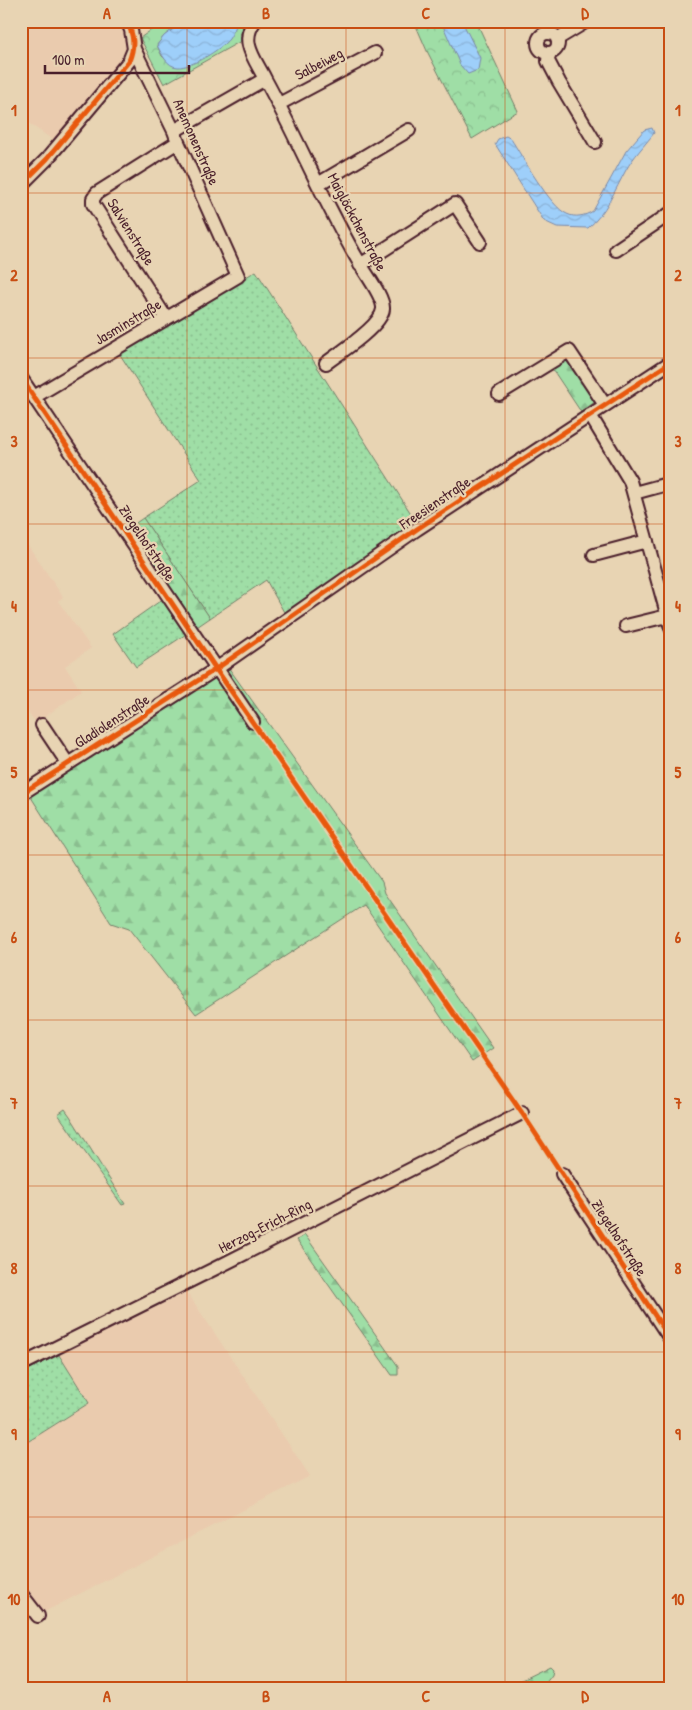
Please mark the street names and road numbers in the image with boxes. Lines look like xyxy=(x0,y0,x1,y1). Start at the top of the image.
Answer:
street label: Salbeiweg xyxy=(291,42,347,85)
street label: Anemonenstraße xyxy=(168,95,225,188)
street label: Maiglöckchenstraße xyxy=(323,169,392,275)
street label: Salvienstraße xyxy=(103,194,160,269)
street label: Jasminstraße xyxy=(91,293,165,350)
street label: Freesienstraße xyxy=(394,471,474,535)
street label: Ziegelhofstraße xyxy=(114,500,181,585)
street label: Gladiolenstraße xyxy=(70,688,153,753)
street label: Herzog-Erich-Ring xyxy=(215,1193,315,1258)
street label: Ziegelhofstraße xyxy=(587,1195,652,1280)

